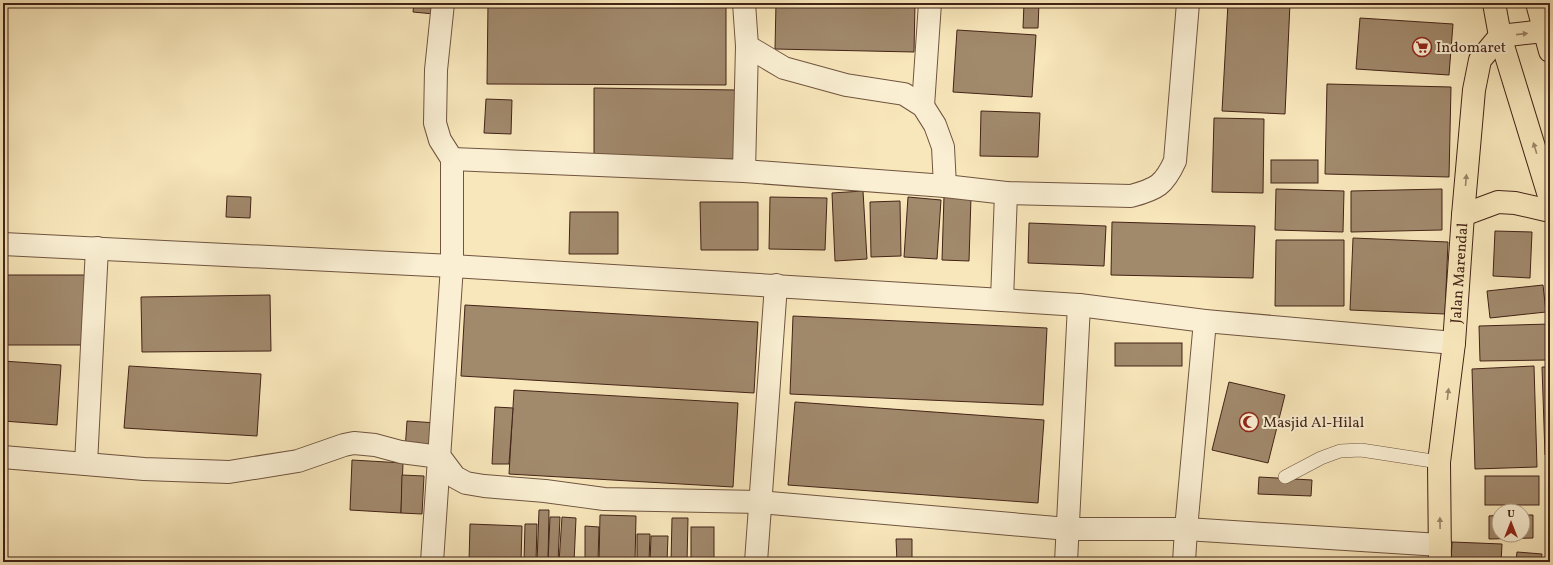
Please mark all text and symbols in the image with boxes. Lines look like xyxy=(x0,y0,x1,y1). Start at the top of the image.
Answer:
one-way arrow xyxy=(1516,31,1528,37)
supermarket icon: Indomaret xyxy=(1411,36,1433,58)
place label: Indomaret xyxy=(1436,38,1506,59)
one-way arrow xyxy=(1532,142,1538,154)
one-way arrow xyxy=(1462,174,1469,186)
street label: Jalan Marendal xyxy=(1446,222,1474,324)
one-way arrow xyxy=(1444,387,1451,400)
mosque icon: Masjid Al-Hilal xyxy=(1238,411,1260,433)
place label: Masjid Al-Hilal xyxy=(1263,413,1364,434)
north arrow xyxy=(1491,503,1531,543)
text: U xyxy=(1507,507,1515,522)
one-way arrow xyxy=(1437,516,1443,529)

